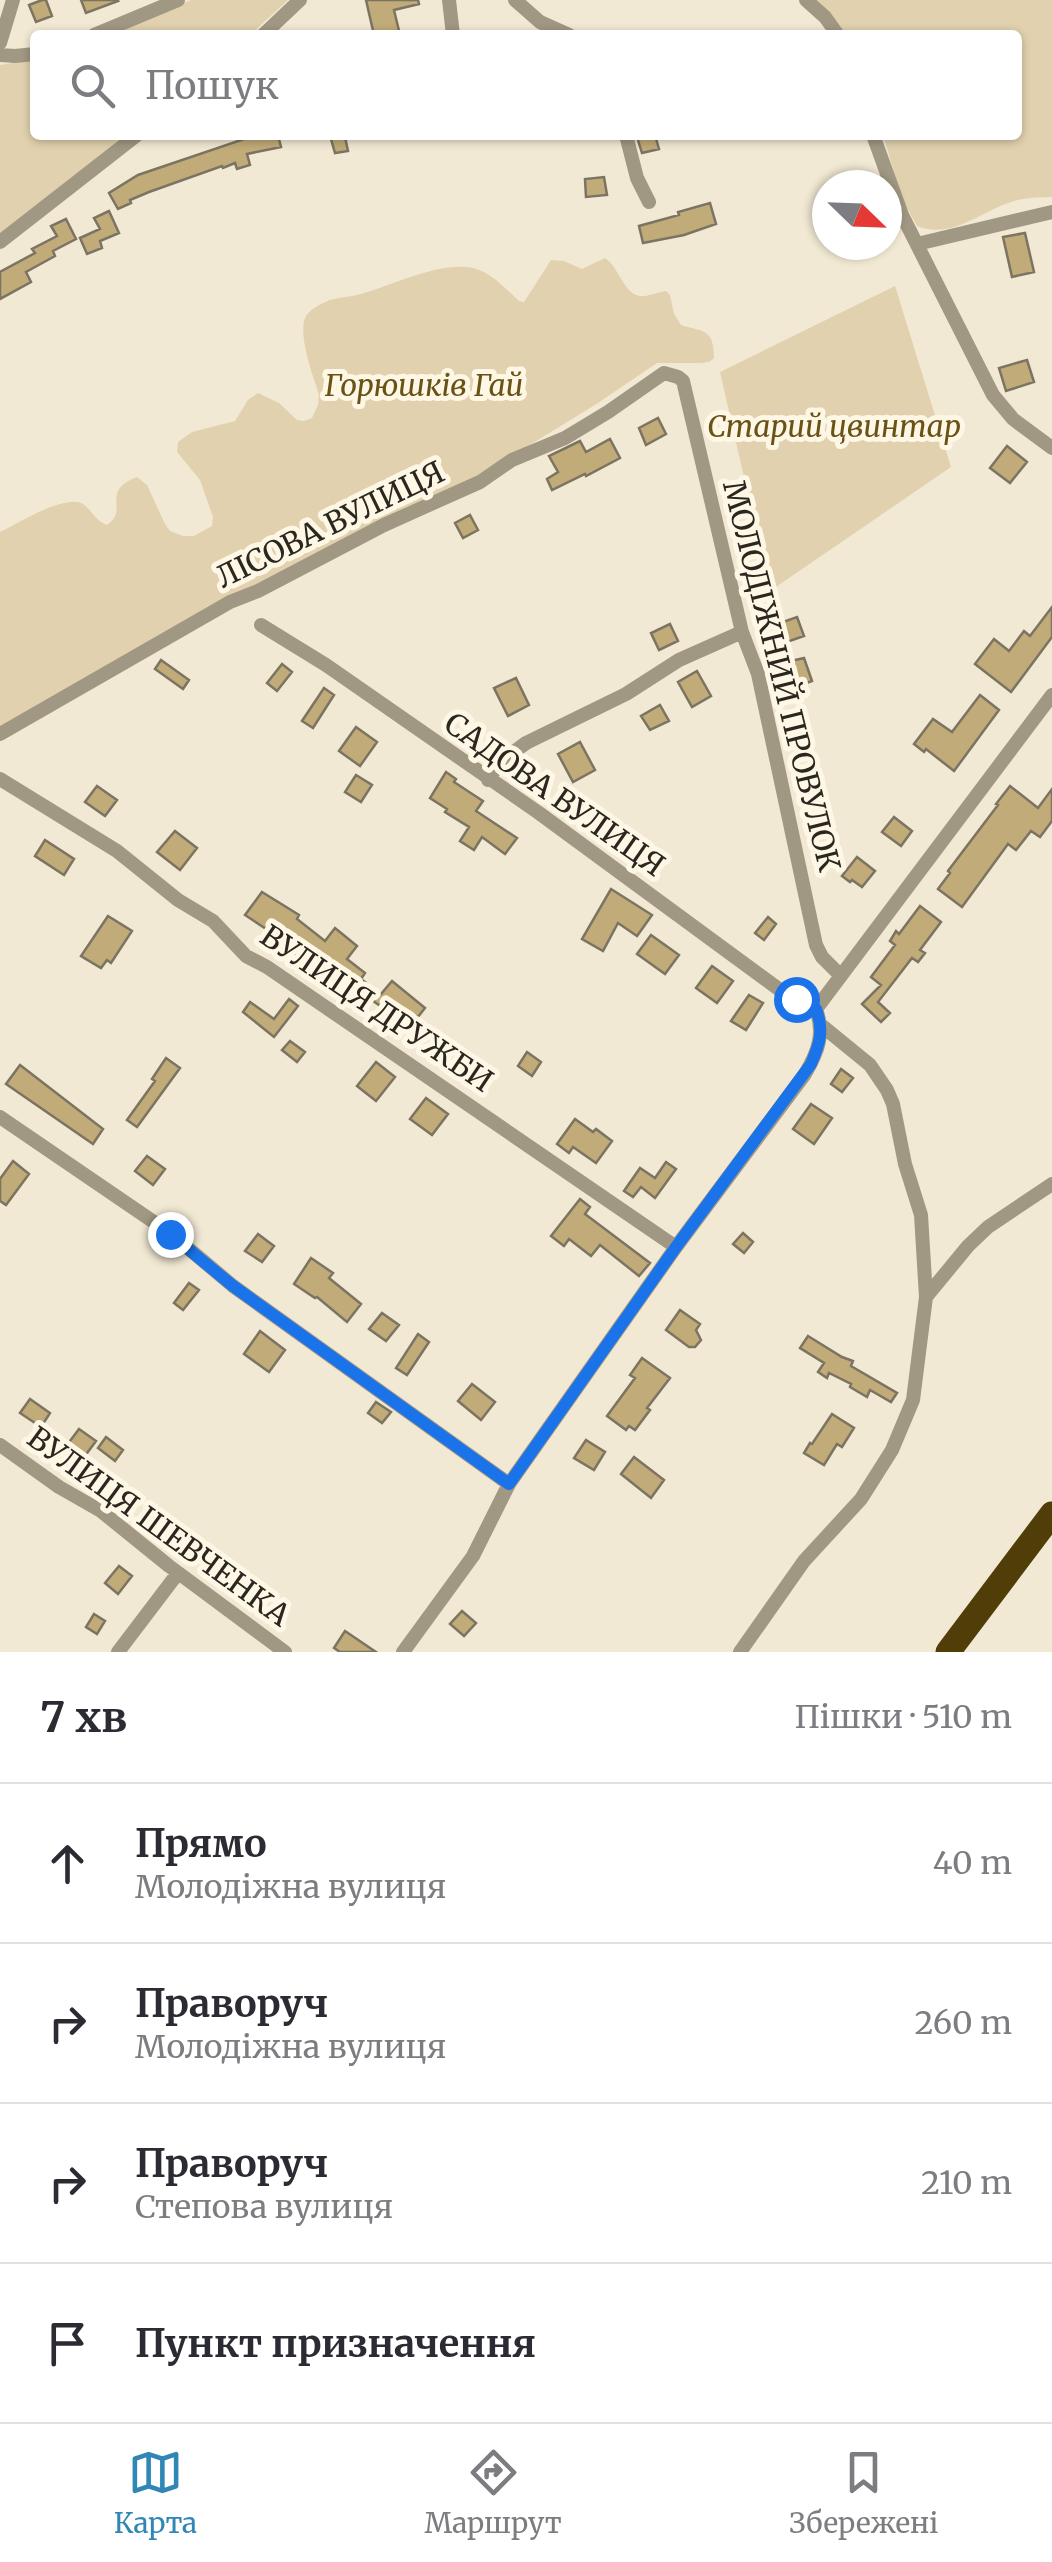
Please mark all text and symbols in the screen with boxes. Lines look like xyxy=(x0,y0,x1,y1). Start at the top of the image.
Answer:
search box xyxy=(30,30,1022,140)
icon: search xyxy=(65,58,120,113)
text: Пошук xyxy=(145,62,279,109)
north arrow xyxy=(812,170,902,260)
park label: Горюшків Гай xyxy=(325,366,523,404)
park label: Старий цвинтар xyxy=(707,407,961,445)
street label: ЛІСОВА ВУЛИЦЯ xyxy=(210,452,450,596)
street label: МОЛОДІЖНИЙ ПРОВУЛОК xyxy=(715,477,849,875)
street label: САДОВА ВУЛИЦЯ xyxy=(437,704,673,884)
street label: ВУЛИЦЯ ДРУЖБИ xyxy=(254,916,500,1100)
route start xyxy=(774,977,820,1023)
route end xyxy=(148,1212,194,1258)
street label: ВУЛИЦЯ ШЕВЧЕНКА xyxy=(20,1418,298,1635)
text: 7 хв xyxy=(40,1691,127,1743)
text: Пішки · 510 m xyxy=(795,1697,1012,1737)
text: Прямо xyxy=(135,1820,267,1867)
icon: ahead xyxy=(40,1836,95,1891)
text: 40 m xyxy=(933,1843,1012,1883)
text: Молодіжна вулиця xyxy=(135,1867,446,1907)
text: Праворуч xyxy=(135,1980,328,2027)
icon: right xyxy=(40,1996,95,2051)
text: 260 m xyxy=(914,2003,1012,2043)
text: Молодіжна вулиця xyxy=(135,2027,446,2067)
text: Праворуч xyxy=(135,2140,328,2187)
icon: right xyxy=(40,2156,95,2211)
text: 210 m xyxy=(921,2163,1012,2203)
text: Степова вулиця xyxy=(135,2187,393,2227)
icon: arrive xyxy=(40,2316,95,2371)
text: Пункт призначення xyxy=(135,2320,536,2367)
tab: Карта xyxy=(114,2445,197,2541)
tab: Маршрут xyxy=(425,2445,562,2541)
tab: Збережені xyxy=(789,2445,938,2541)

